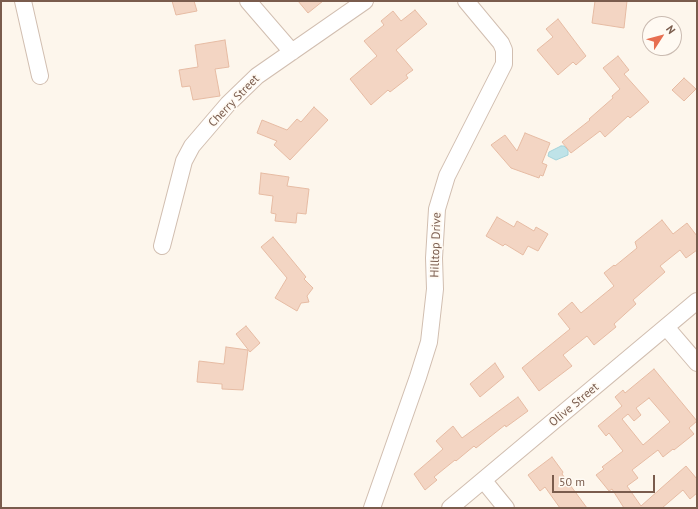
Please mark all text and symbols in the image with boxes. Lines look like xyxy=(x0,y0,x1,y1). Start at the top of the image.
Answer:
north arrow xyxy=(642,16,682,56)
text: N xyxy=(663,22,679,37)
street label: Cherry Street xyxy=(206,72,262,130)
street label: Hilltop Drive xyxy=(428,212,444,278)
street label: Olive Street xyxy=(546,380,602,430)
scale bar xyxy=(554,467,657,493)
text: 50 m xyxy=(559,474,585,489)

